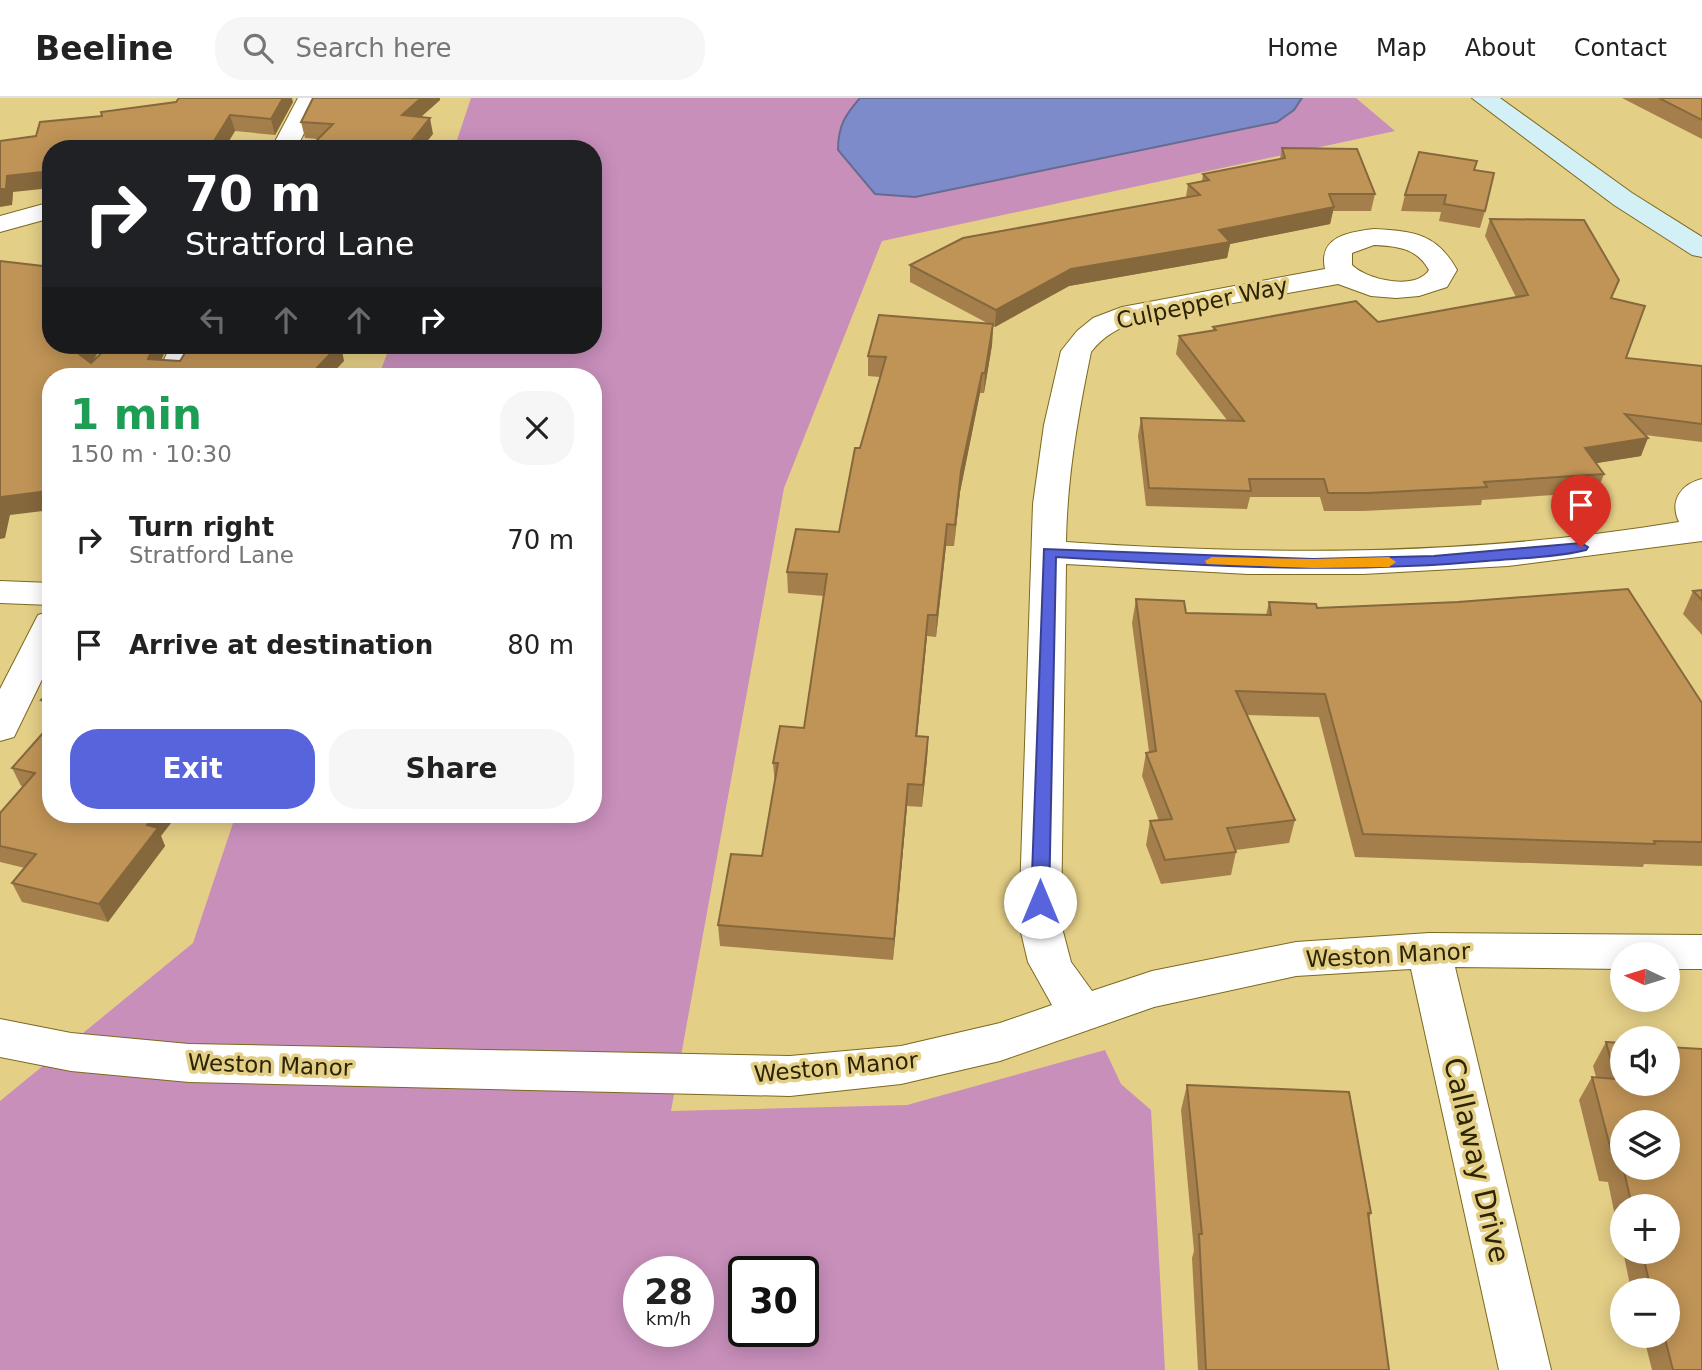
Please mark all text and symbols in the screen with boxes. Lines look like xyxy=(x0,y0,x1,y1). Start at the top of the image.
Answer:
search box xyxy=(215,17,705,80)
text: Beeline xyxy=(35,29,173,68)
icon: search xyxy=(239,29,277,67)
text: Search here xyxy=(295,33,452,63)
text: Home xyxy=(1267,34,1338,62)
text: Map xyxy=(1376,34,1427,62)
text: About xyxy=(1465,34,1536,62)
text: Contact xyxy=(1574,34,1667,62)
text: 70 m xyxy=(185,166,321,223)
icon: right xyxy=(70,168,161,259)
text: Stratford Lane xyxy=(185,225,415,263)
street label: Culpepper Way xyxy=(1114,272,1290,334)
icon: left xyxy=(194,301,232,339)
icon: ahead xyxy=(267,301,305,339)
icon: ahead xyxy=(340,301,378,339)
icon: right xyxy=(413,301,451,339)
text: 1 min xyxy=(70,390,202,439)
button: close xyxy=(500,391,574,465)
text: 150 m · 10:30 xyxy=(70,441,232,467)
pin xyxy=(1551,475,1611,547)
icon: arrive xyxy=(1562,486,1600,524)
text: Turn right xyxy=(129,512,274,542)
icon: right xyxy=(70,521,108,559)
text: 70 m xyxy=(507,525,574,555)
text: Stratford Lane xyxy=(129,542,294,568)
icon: arrive xyxy=(70,626,108,664)
text: Arrive at destination xyxy=(129,630,433,660)
text: 80 m xyxy=(507,630,574,660)
button: Exit xyxy=(70,729,315,809)
button: Share xyxy=(329,729,574,809)
position arrow xyxy=(1003,865,1077,939)
street label: Weston Manor xyxy=(1305,938,1471,972)
north arrow xyxy=(1610,942,1680,1012)
map controls xyxy=(1610,942,1680,1348)
button: sound xyxy=(1610,1026,1680,1096)
street label: Weston Manor xyxy=(753,1047,920,1087)
street label: Weston Manor xyxy=(187,1049,353,1081)
street label: Callaway Drive xyxy=(1437,1054,1516,1266)
button: layers xyxy=(1610,1110,1680,1180)
button: + xyxy=(1610,1194,1680,1264)
speed limit sign: 30 xyxy=(728,1256,819,1347)
text: 28 xyxy=(644,1272,693,1312)
button: − xyxy=(1610,1278,1680,1348)
text: km/h xyxy=(646,1308,691,1329)

